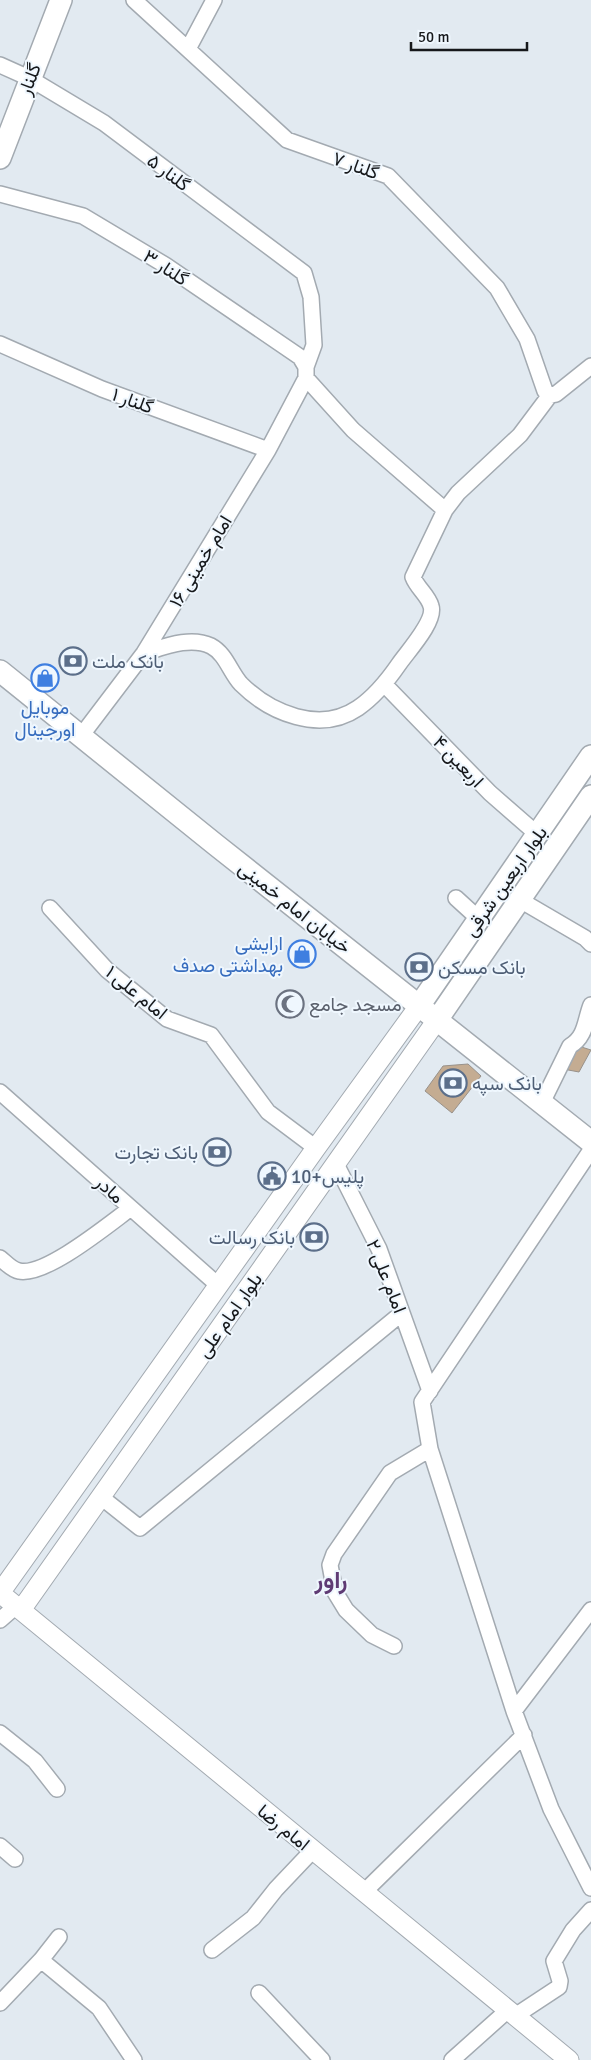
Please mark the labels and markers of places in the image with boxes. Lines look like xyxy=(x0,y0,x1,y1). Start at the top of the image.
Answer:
bank icon: بانک ملت xyxy=(58,646,88,676)
place label: بانک ملت xyxy=(92,650,164,674)
shop icon: موبایل اورجینال xyxy=(30,663,60,693)
place label: موبایل اورجینال xyxy=(14,696,76,742)
place label: ارایشی بهداشتی صدف xyxy=(173,932,283,978)
shop icon: ارایشی بهداشتی صدف xyxy=(287,939,317,969)
bank icon: بانک مسکن xyxy=(404,952,434,982)
place label: بانک مسکن xyxy=(438,956,526,980)
mosque icon: مسجد جامع xyxy=(275,989,305,1019)
place label: مسجد جامع xyxy=(309,993,402,1018)
bank icon: بانک سپه xyxy=(438,1068,468,1098)
place label: بانک سپه xyxy=(472,1072,542,1097)
bank icon: بانک تجارت xyxy=(202,1137,232,1167)
place label: بانک تجارت xyxy=(115,1141,198,1165)
public building icon: پلیس+10 xyxy=(257,1161,287,1191)
place label: پلیس+10 xyxy=(291,1165,364,1190)
bank icon: بانک رسالت xyxy=(299,1222,329,1252)
place label: بانک رسالت xyxy=(209,1226,295,1250)

